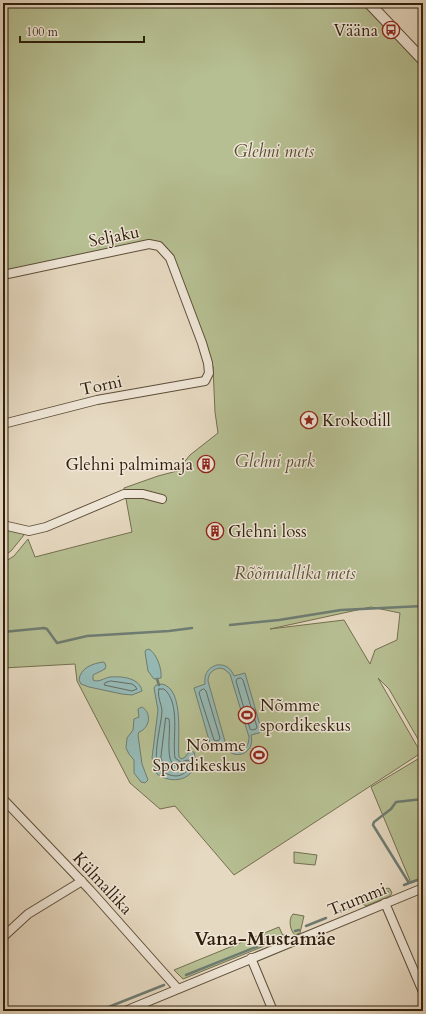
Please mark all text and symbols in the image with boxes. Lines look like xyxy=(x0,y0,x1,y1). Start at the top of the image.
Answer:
scale bar xyxy=(20,18,144,44)
place label: Vääna xyxy=(334,19,379,42)
bus stop icon: Vääna xyxy=(381,20,401,40)
text: 100 m xyxy=(26,24,59,40)
park label: Glehni mets xyxy=(234,140,314,163)
street label: Seljaku xyxy=(87,220,141,253)
street label: Torni xyxy=(78,370,124,401)
place label: Krokodill xyxy=(322,409,391,432)
place icon: Krokodill xyxy=(299,410,319,430)
park label: Glehni park xyxy=(235,450,316,473)
place label: Glehni palmimaja xyxy=(65,453,194,476)
building icon: Glehni palmimaja xyxy=(196,454,216,474)
place label: Glehni loss xyxy=(228,520,307,543)
building icon: Glehni loss xyxy=(205,521,225,541)
park label: Rõõmuallika mets xyxy=(234,562,356,585)
place label: Nõmme spordikeskus xyxy=(260,694,351,737)
sports icon: Nõmme spordikeskus xyxy=(237,705,257,725)
place label: Nõmme Spordikeskus xyxy=(153,734,246,777)
sports icon: Nõmme Spordikeskus xyxy=(249,745,269,765)
street label: Külmallika xyxy=(68,847,138,920)
street label: Trummi xyxy=(324,877,390,922)
district label: Vana-Mustamäe xyxy=(194,926,336,952)

